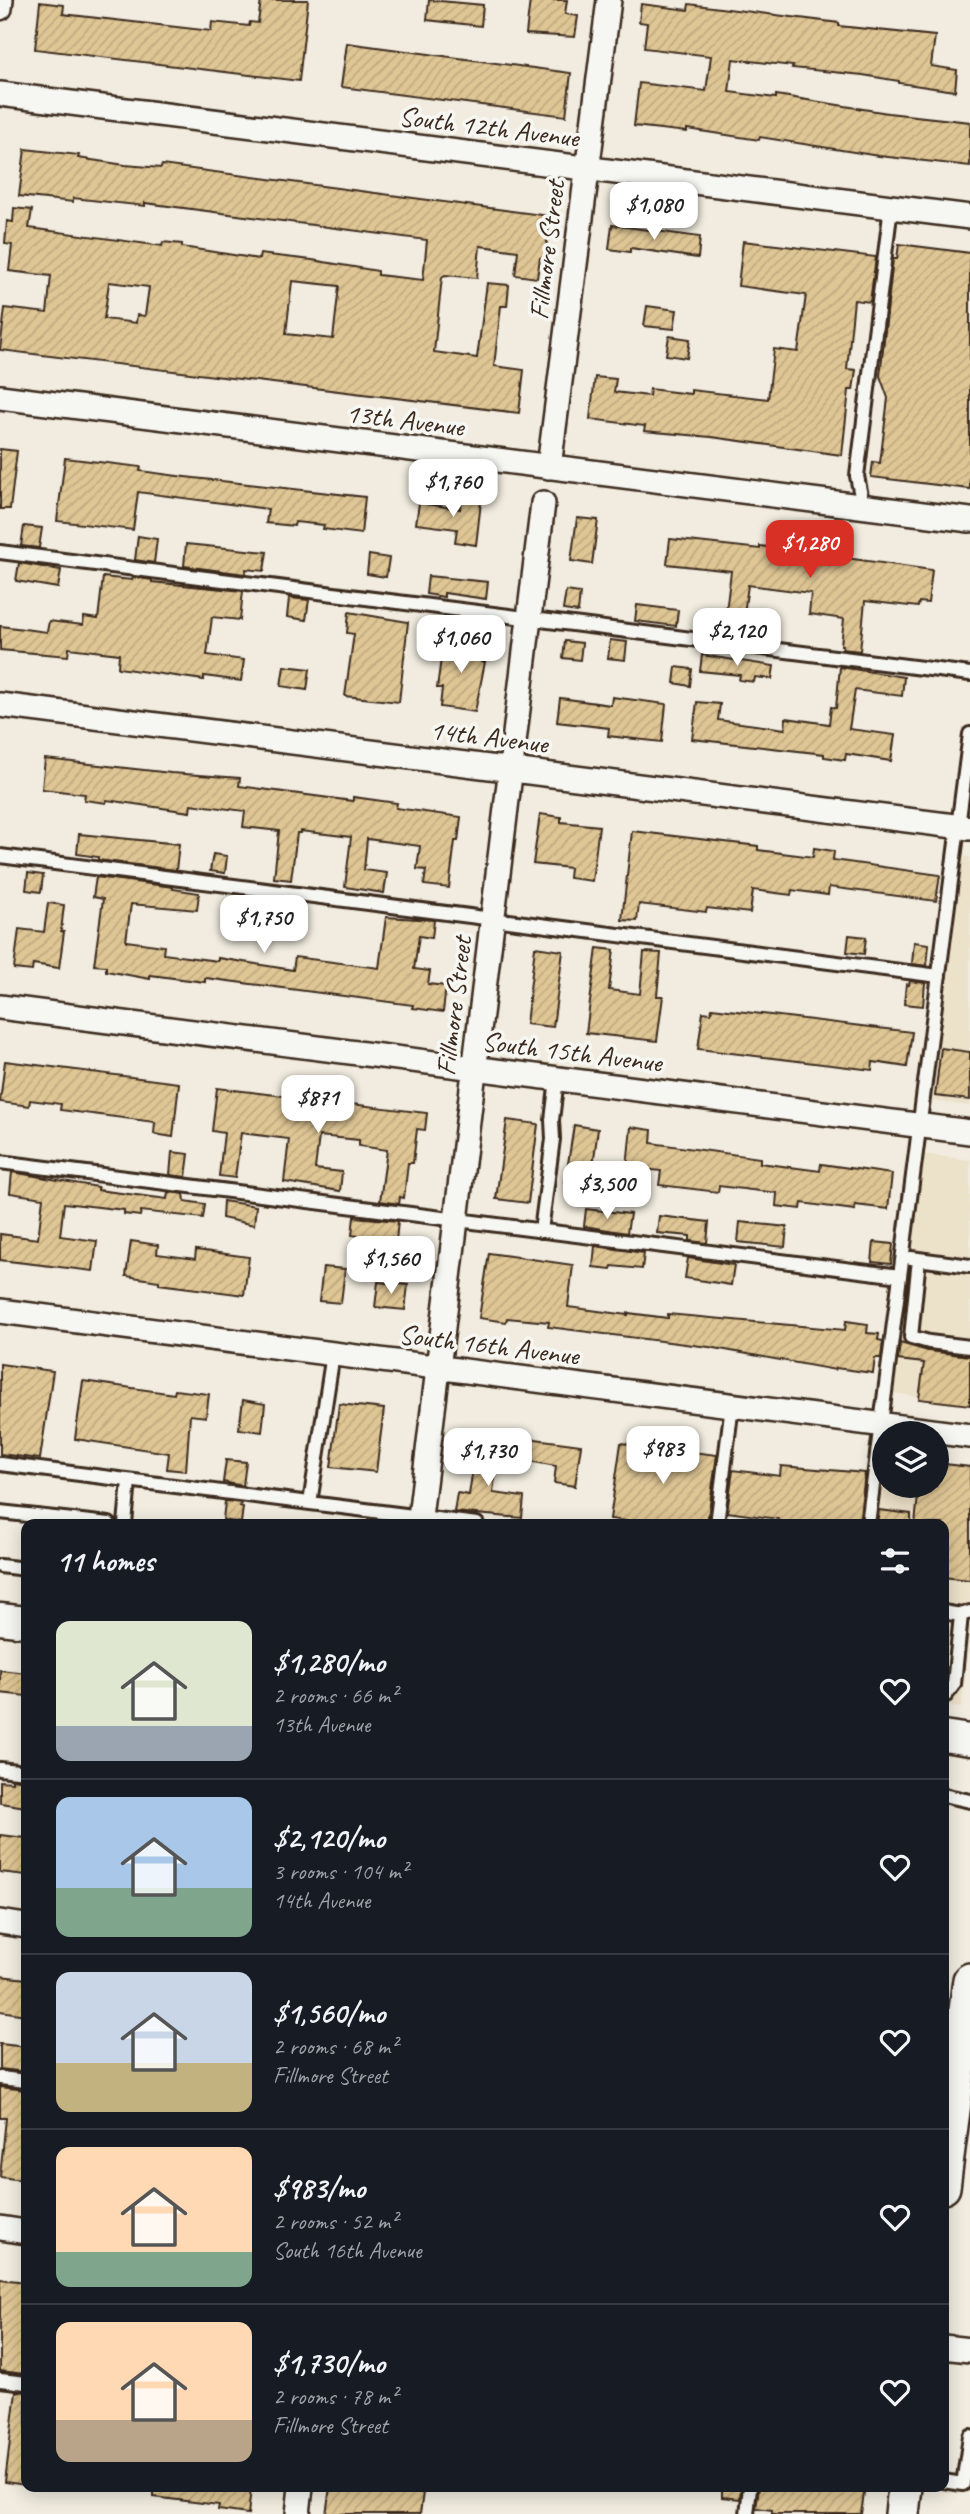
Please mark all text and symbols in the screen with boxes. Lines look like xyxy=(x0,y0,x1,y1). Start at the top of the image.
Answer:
street label: South 12th Avenue xyxy=(397,98,583,155)
street label: Fillmore Street xyxy=(521,176,573,321)
pin: $1,080 xyxy=(597,182,711,242)
text: $1,080 xyxy=(626,190,682,219)
street label: 13th Avenue xyxy=(344,395,468,444)
pin: $1,760 xyxy=(396,460,510,519)
text: $1,760 xyxy=(425,467,481,496)
pin: $1,280 xyxy=(753,520,867,580)
text: $1,280 xyxy=(782,528,838,557)
pin: $2,120 xyxy=(680,608,794,668)
pin: $1,060 xyxy=(404,616,518,675)
text: $2,120 xyxy=(709,616,765,645)
text: $1,060 xyxy=(433,623,489,652)
street label: 14th Avenue xyxy=(428,712,552,761)
pin: $1,750 xyxy=(207,895,321,955)
text: $1,750 xyxy=(236,903,292,932)
street label: Fillmore Street xyxy=(428,932,480,1077)
street label: South 15th Avenue xyxy=(480,1023,666,1080)
pin: $871 xyxy=(277,1076,359,1135)
text: $871 xyxy=(297,1083,339,1112)
pin: $3,500 xyxy=(550,1162,664,1221)
text: $3,500 xyxy=(579,1169,635,1198)
pin: $1,560 xyxy=(334,1236,448,1296)
text: $1,560 xyxy=(363,1244,419,1273)
street label: South 16th Avenue xyxy=(397,1316,583,1373)
map controls xyxy=(872,1421,949,1498)
button: layers xyxy=(872,1421,949,1498)
pin: $983 xyxy=(622,1426,704,1486)
pin: $1,730 xyxy=(431,1428,545,1488)
text: $983 xyxy=(642,1434,684,1463)
text: $1,730 xyxy=(460,1436,516,1465)
text: 11 homes xyxy=(56,1542,154,1580)
icon: filters xyxy=(876,1542,914,1580)
text: $1,280/mo xyxy=(273,1643,385,1681)
icon: home xyxy=(112,1649,196,1733)
icon: heart xyxy=(876,1672,914,1710)
text: 2 rooms · 66 m² xyxy=(273,1681,397,1710)
text: 13th Avenue xyxy=(273,1710,370,1739)
text: $2,120/mo xyxy=(273,1819,385,1857)
icon: home xyxy=(112,1825,196,1909)
icon: heart xyxy=(876,1848,914,1886)
text: 3 rooms · 104 m² xyxy=(273,1857,408,1886)
text: 14th Avenue xyxy=(273,1886,370,1915)
text: $1,560/mo xyxy=(273,1994,385,2032)
icon: home xyxy=(112,2000,196,2084)
icon: heart xyxy=(876,2023,914,2061)
text: 2 rooms · 68 m² xyxy=(273,2032,397,2061)
text: Fillmore Street xyxy=(273,2061,388,2090)
text: $983/mo xyxy=(273,2169,365,2207)
icon: home xyxy=(112,2175,196,2259)
icon: heart xyxy=(876,2198,914,2236)
text: 2 rooms · 52 m² xyxy=(273,2207,397,2236)
text: South 16th Avenue xyxy=(273,2236,422,2265)
text: $1,730/mo xyxy=(273,2344,385,2382)
icon: home xyxy=(112,2350,196,2434)
icon: heart xyxy=(876,2373,914,2411)
text: 2 rooms · 78 m² xyxy=(273,2382,397,2411)
text: Fillmore Street xyxy=(273,2411,388,2440)

